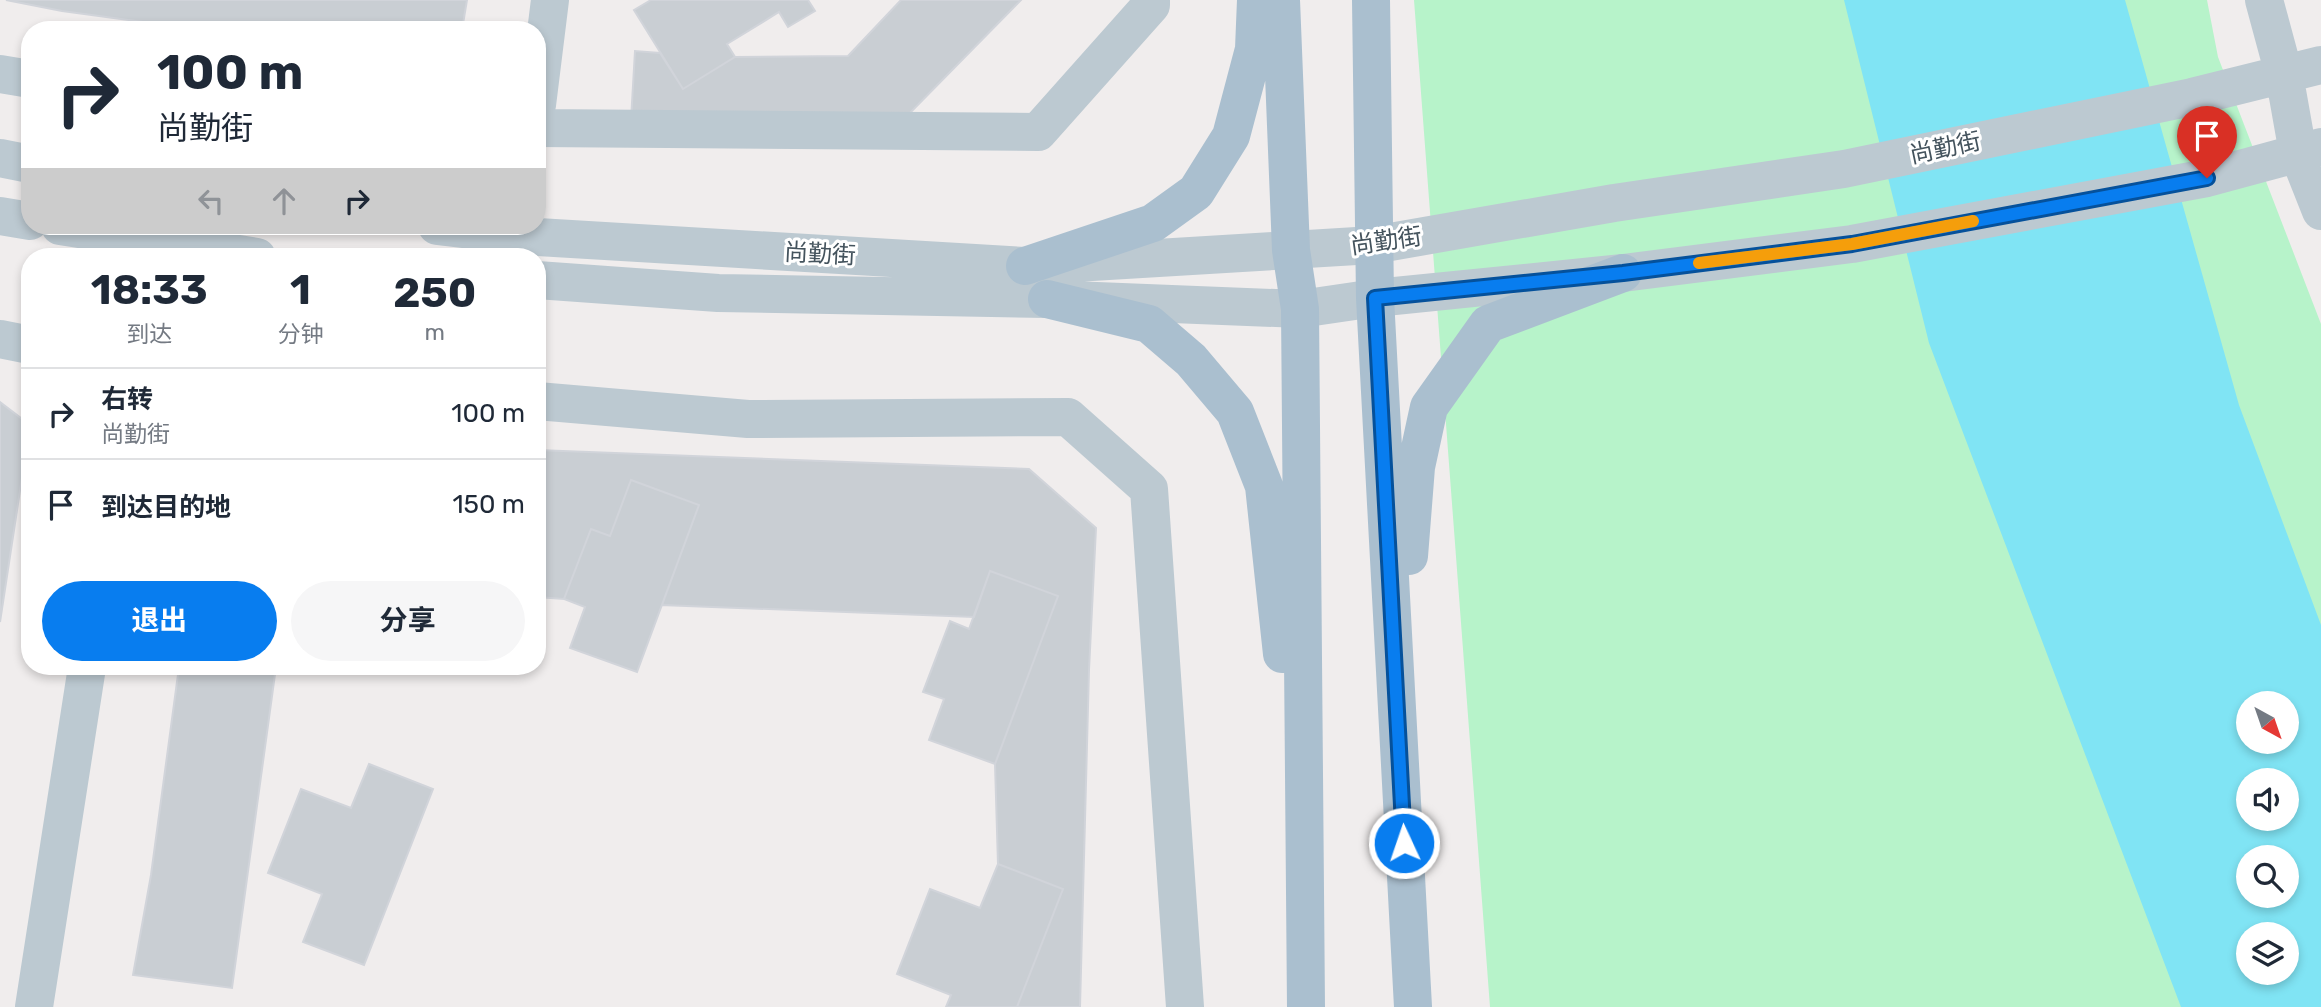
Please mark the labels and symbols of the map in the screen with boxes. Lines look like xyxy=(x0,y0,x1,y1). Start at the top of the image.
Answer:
pin xyxy=(2177,106,2237,178)
street label: 尚勤街 xyxy=(1907,127,1983,169)
street label: 尚勤街 xyxy=(1348,222,1424,260)
street label: 尚勤街 xyxy=(783,238,857,270)
north arrow xyxy=(2236,691,2300,754)
position arrow xyxy=(1367,806,1441,880)

